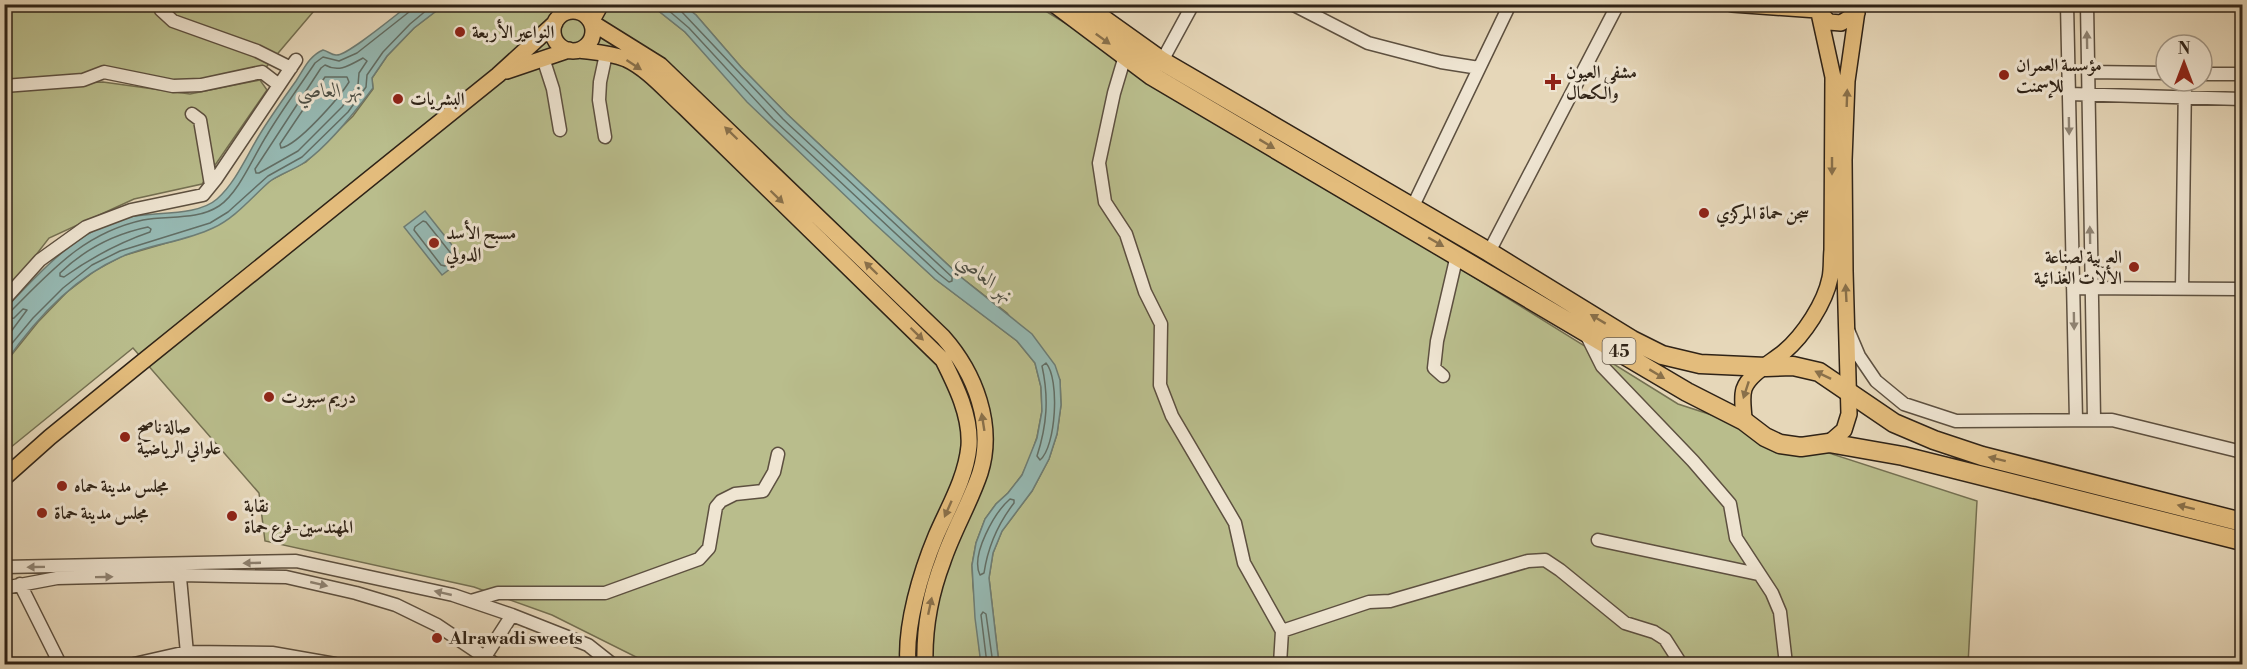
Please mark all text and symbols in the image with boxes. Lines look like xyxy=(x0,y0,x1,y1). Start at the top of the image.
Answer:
place label: النواعير الأربعة xyxy=(472,18,554,44)
marker: النواعير الأربعة xyxy=(453,25,467,39)
one-way arrow xyxy=(2083,30,2092,49)
one-way arrow xyxy=(1095,33,1111,46)
north arrow xyxy=(2154,33,2214,93)
text: N xyxy=(2178,39,2191,59)
place label: مؤسسة العمران للإسمنت xyxy=(2016,54,2102,99)
one-way arrow xyxy=(626,59,642,70)
place label: مشفى العيون والكحال xyxy=(1566,61,1637,105)
marker: مؤسسة العمران للإسمنت xyxy=(1997,68,2011,82)
marker: مشفى العيون والكحال xyxy=(1544,73,1562,91)
water label: نهر العاصي xyxy=(297,79,363,109)
place label: البشريات xyxy=(410,88,465,111)
one-way arrow xyxy=(1842,88,1851,107)
marker: البشريات xyxy=(391,92,405,106)
one-way arrow xyxy=(2065,116,2074,135)
one-way arrow xyxy=(724,126,738,140)
one-way arrow xyxy=(1259,138,1276,148)
one-way arrow xyxy=(1827,157,1837,176)
one-way arrow xyxy=(770,190,784,204)
place label: سجن حماة المركزي xyxy=(1716,202,1809,228)
marker: سجن حماة المركزي xyxy=(1697,206,1711,220)
place label: مسبح الأسد الدولي xyxy=(445,219,516,269)
one-way arrow xyxy=(2085,225,2095,244)
marker: مسبح الأسد الدولي xyxy=(427,236,441,250)
one-way arrow xyxy=(1428,237,1444,248)
place label: العربية لصناعة الألات الغذائية xyxy=(2034,246,2122,290)
water label: نهر العاصي xyxy=(948,247,1019,313)
marker: العربية لصناعة الألات الغذائية xyxy=(2127,260,2141,274)
one-way arrow xyxy=(865,261,879,275)
one-way arrow xyxy=(1841,283,1851,302)
one-way arrow xyxy=(2069,311,2079,330)
one-way arrow xyxy=(1590,314,1607,325)
one-way arrow xyxy=(909,326,923,340)
road number: 45 xyxy=(1602,338,1636,364)
one-way arrow xyxy=(1649,369,1665,380)
one-way arrow xyxy=(1814,371,1832,381)
one-way arrow xyxy=(1741,381,1750,399)
place label: دريم سبورت xyxy=(281,386,356,413)
marker: دريم سبورت xyxy=(262,390,276,404)
one-way arrow xyxy=(978,412,987,431)
place label: صالة ناصح علواني الرياضية xyxy=(137,416,221,463)
marker: صالة ناصح علواني الرياضية xyxy=(118,430,132,444)
one-way arrow xyxy=(1988,454,2006,464)
place label: مجلس مدينة حماه xyxy=(74,475,169,498)
marker: مجلس مدينة حماه xyxy=(55,479,69,493)
place label: نقابة المهندسين-فرع حماة xyxy=(244,495,353,542)
one-way arrow xyxy=(943,501,953,519)
place label: مجلس مدينة حماة xyxy=(54,502,149,525)
one-way arrow xyxy=(2177,502,2195,512)
marker: مجلس مدينة حماة xyxy=(35,506,49,520)
marker: نقابة المهندسين-فرع حماة xyxy=(225,509,239,523)
one-way arrow xyxy=(242,558,261,567)
one-way arrow xyxy=(26,563,45,572)
one-way arrow xyxy=(94,572,113,582)
one-way arrow xyxy=(310,580,328,590)
one-way arrow xyxy=(433,588,452,597)
one-way arrow xyxy=(925,597,935,616)
place label: Alrawadi sweets xyxy=(448,627,583,650)
marker: Alrawadi sweets xyxy=(430,631,444,645)

